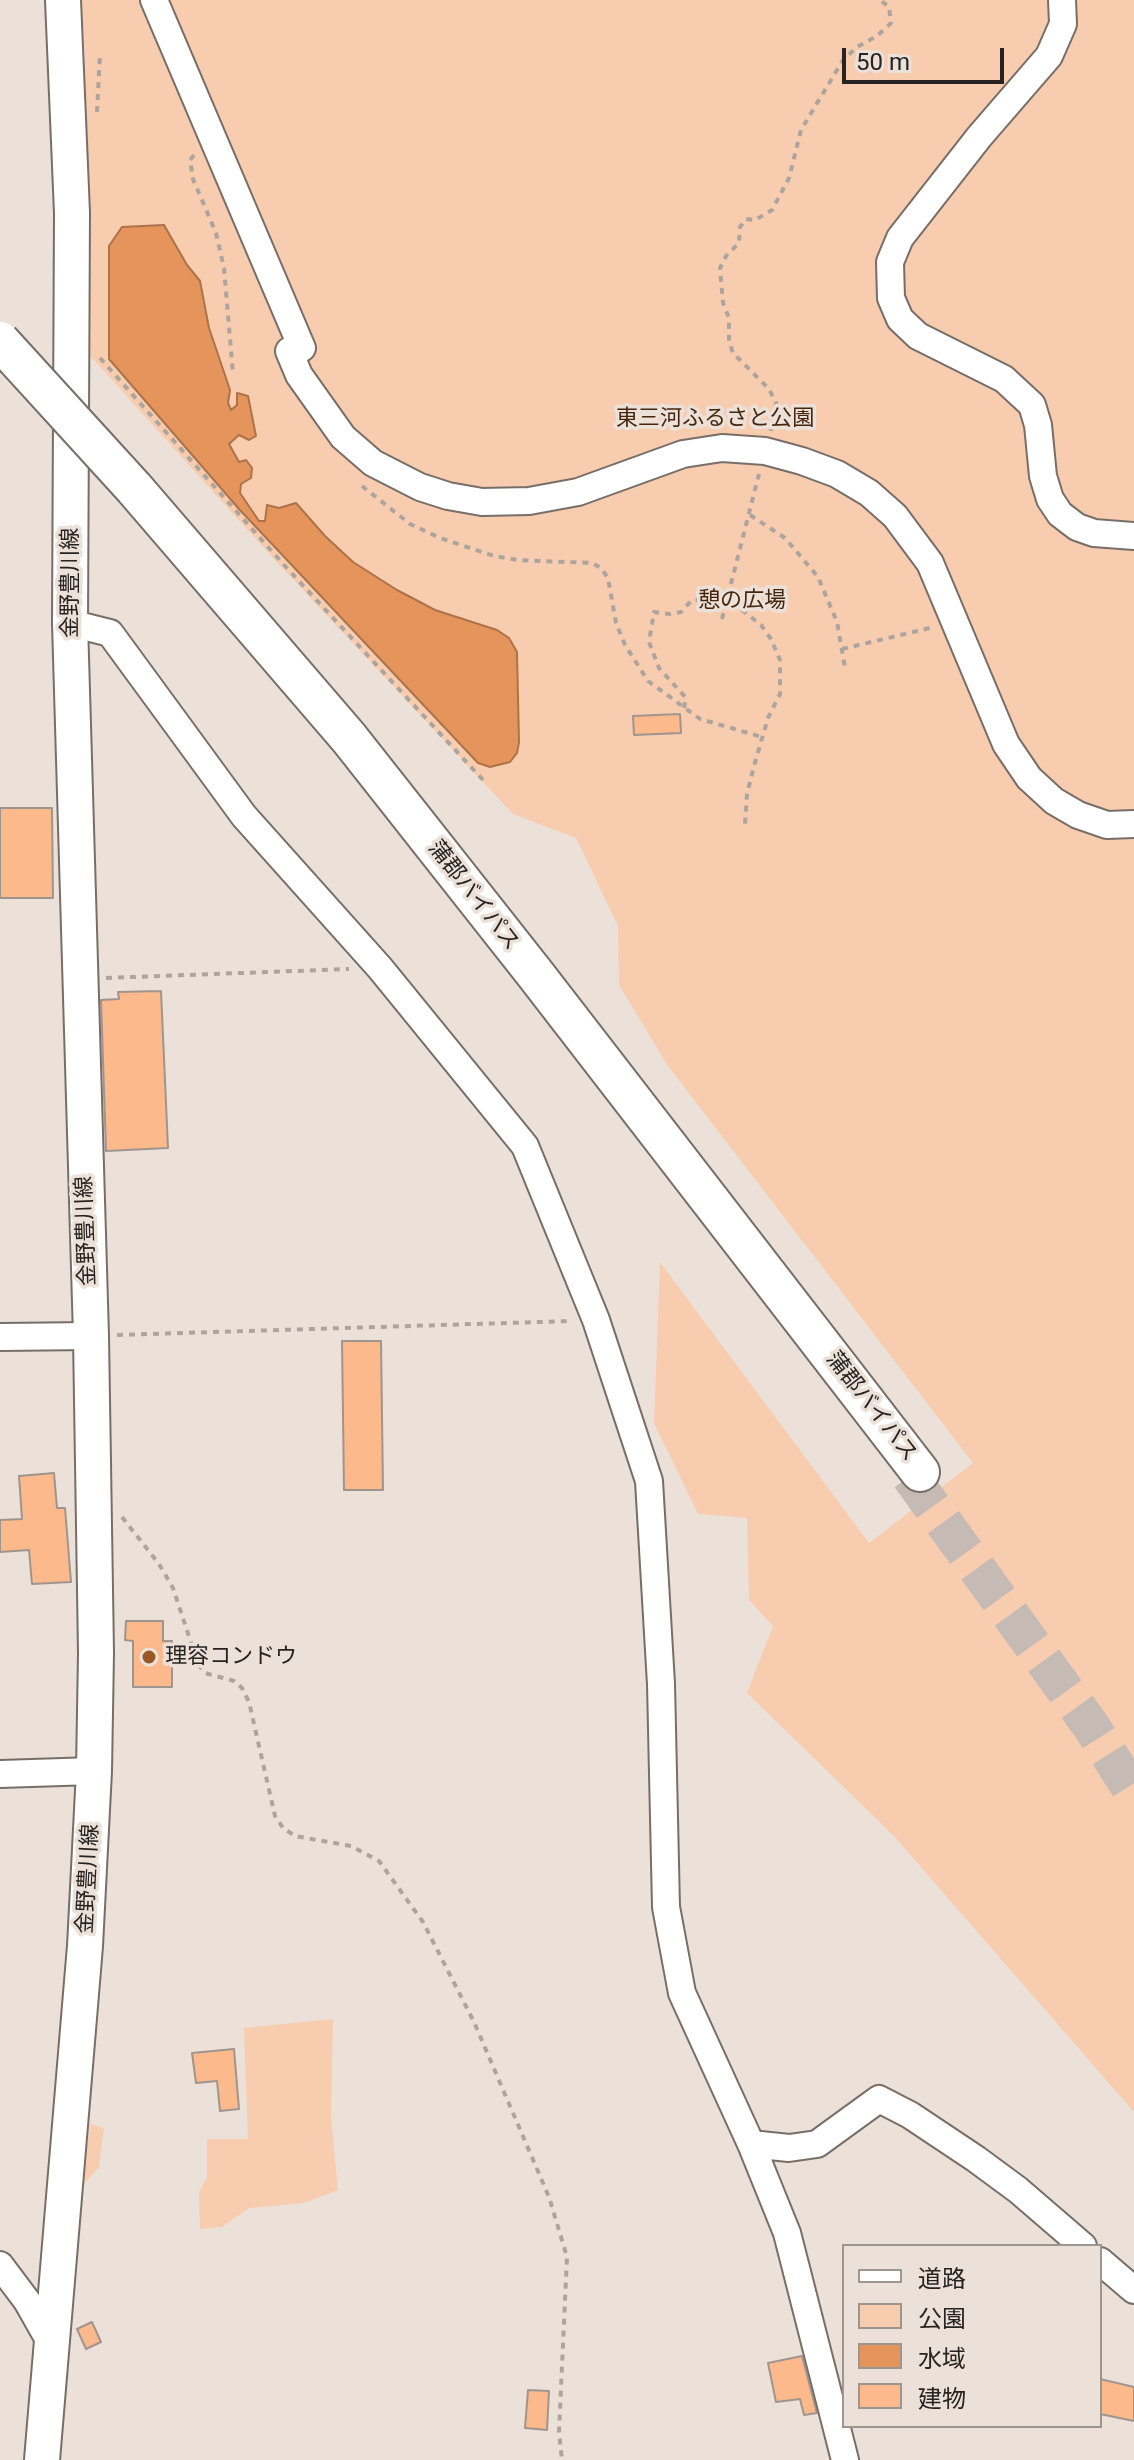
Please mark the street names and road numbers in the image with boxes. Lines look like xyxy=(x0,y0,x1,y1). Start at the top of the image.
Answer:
street label: 金野豊川線 xyxy=(58,528,84,638)
street label: 蒲郡バイパス xyxy=(422,836,524,956)
street label: 金野豊川線 xyxy=(72,1176,102,1286)
street label: 蒲郡バイパス xyxy=(820,1347,922,1467)
street label: 金野豊川線 xyxy=(73,1823,105,1935)

